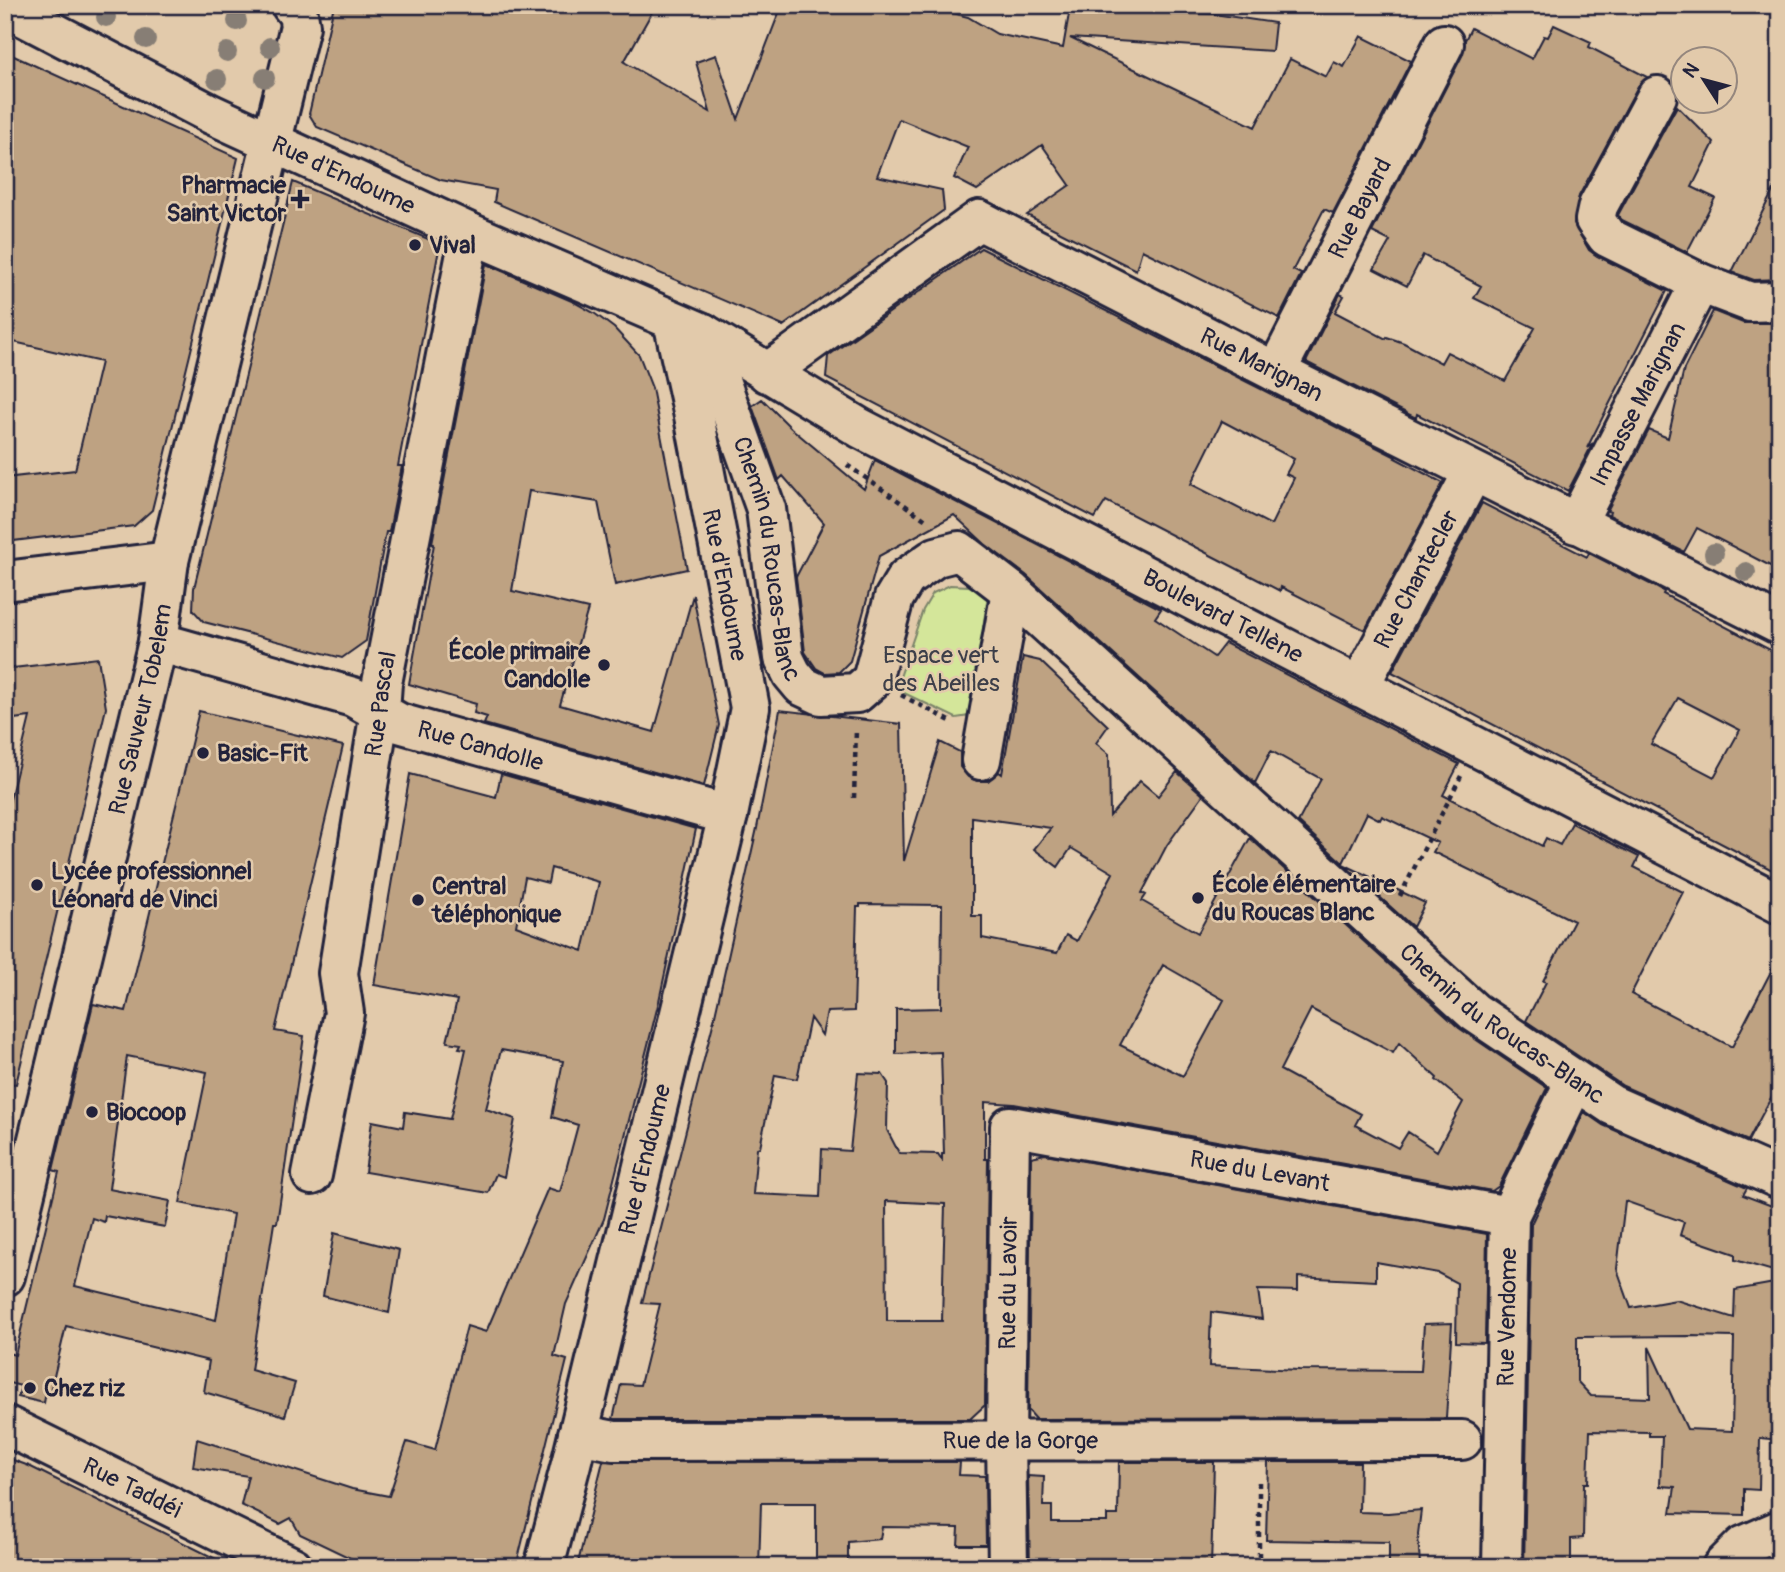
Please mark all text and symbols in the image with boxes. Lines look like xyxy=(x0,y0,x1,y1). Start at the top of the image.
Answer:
north arrow xyxy=(1670,46,1740,116)
text: N xyxy=(1678,58,1705,83)
street label: Rue d'Endoume xyxy=(267,130,420,221)
street label: Rue Bayard xyxy=(1323,153,1398,264)
place label: Pharmacie Saint Victor xyxy=(167,171,287,228)
marker: Pharmacie Saint Victor xyxy=(292,191,308,207)
place label: Vival xyxy=(429,231,476,260)
marker: Vival xyxy=(407,237,423,253)
street label: Impasse Marignan xyxy=(1584,317,1692,491)
street label: Rue Marignan xyxy=(1195,322,1328,408)
street label: Chemin du Roucas-Blanc xyxy=(726,433,807,686)
street label: Rue Chantecler xyxy=(1368,505,1465,654)
street label: Rue d'Endoume xyxy=(696,507,753,664)
street label: Boulevard Tellène xyxy=(1138,563,1308,670)
street label: Rue Sauveur Tobelem xyxy=(103,602,178,818)
place label: École primaire Candolle xyxy=(448,637,591,694)
park label: Espace vert des Abeilles xyxy=(882,641,1000,698)
street label: Rue Pascal xyxy=(359,649,403,759)
marker: École primaire Candolle xyxy=(596,657,612,673)
street label: Rue Candolle xyxy=(414,715,547,778)
place label: Basic-Fit xyxy=(217,739,309,768)
marker: Basic-Fit xyxy=(195,745,211,761)
place label: Lycée professionnel Léonard de Vinci xyxy=(51,857,252,914)
place label: École élémentaire du Roucas Blanc xyxy=(1212,870,1397,927)
place label: Central téléphonique xyxy=(431,872,562,929)
marker: Lycée professionnel Léonard de Vinci xyxy=(29,877,45,893)
marker: École élémentaire du Roucas Blanc xyxy=(1190,890,1206,906)
marker: Central téléphonique xyxy=(410,892,426,908)
street label: Chemin du Roucas-Blanc xyxy=(1393,938,1610,1111)
street label: Rue d'Endoume xyxy=(613,1081,677,1238)
place label: Biocoop xyxy=(106,1098,186,1127)
marker: Biocoop xyxy=(84,1104,100,1120)
street label: Rue du Levant xyxy=(1187,1145,1332,1198)
street label: Rue du Lavoir xyxy=(993,1216,1024,1350)
street label: Rue Vendome xyxy=(1492,1247,1523,1387)
place label: Chez riz xyxy=(44,1374,125,1403)
marker: Chez riz xyxy=(22,1380,38,1396)
street label: Rue de la Gorge xyxy=(943,1426,1098,1456)
street label: Rue Taddéi xyxy=(78,1452,186,1525)

